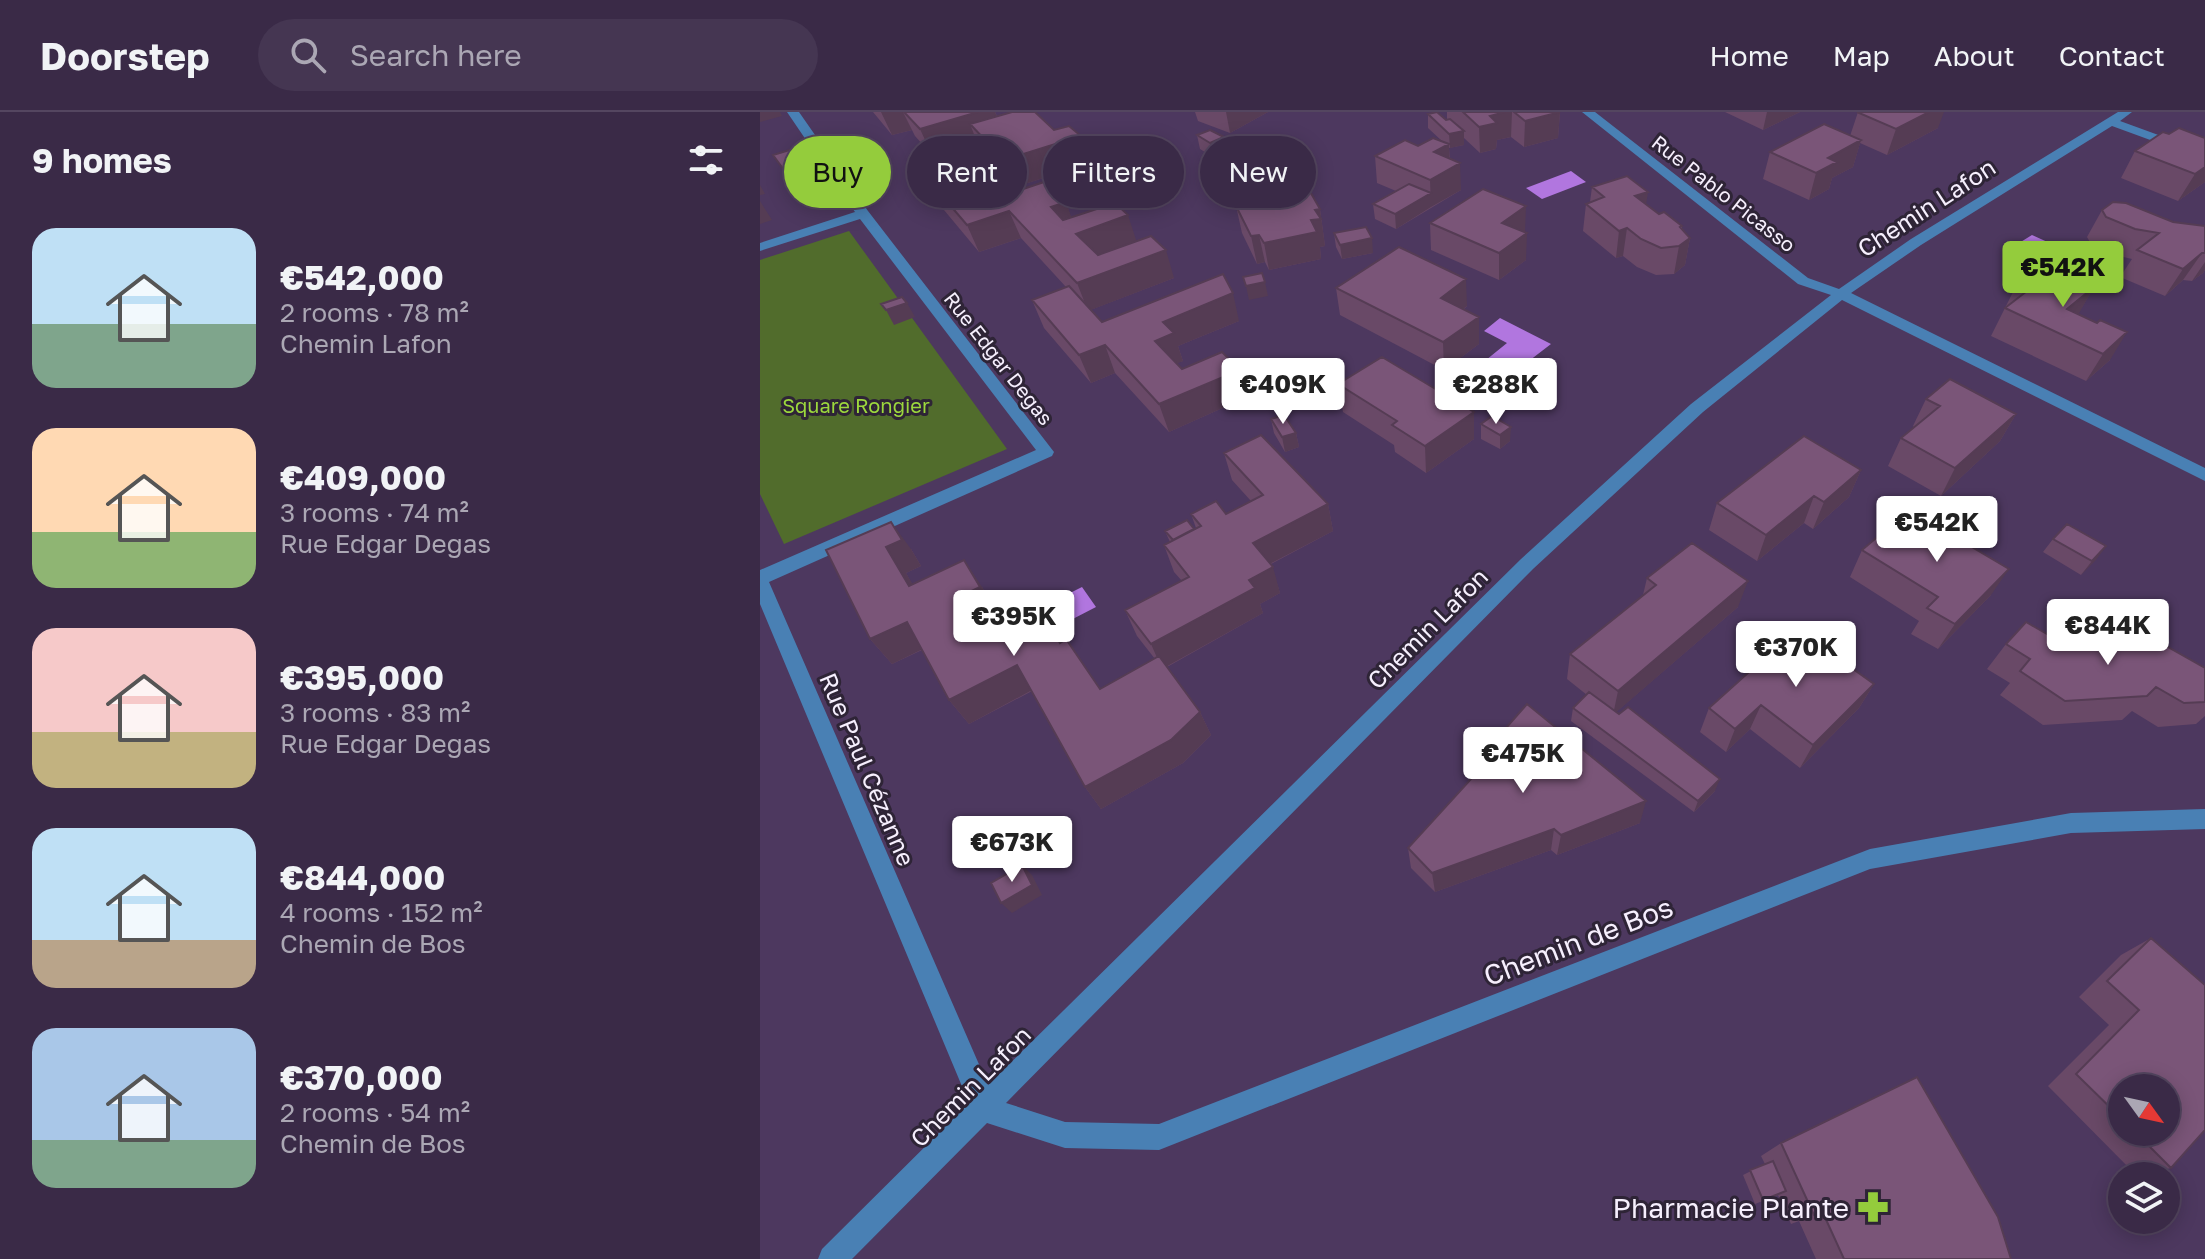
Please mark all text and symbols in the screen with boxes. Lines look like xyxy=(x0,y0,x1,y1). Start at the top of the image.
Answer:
search box xyxy=(258,19,818,91)
text: Doorstep xyxy=(40,33,210,78)
icon: search xyxy=(286,33,330,77)
text: Search here xyxy=(350,37,522,73)
text: Home xyxy=(1710,39,1789,72)
text: Map xyxy=(1833,39,1890,72)
text: About xyxy=(1934,39,2015,72)
text: Contact xyxy=(2059,39,2165,72)
street label: Rue Pablo Picasso xyxy=(1647,130,1801,256)
chip: Buy xyxy=(784,136,891,208)
chip: Rent xyxy=(907,136,1027,208)
chip: Filters xyxy=(1043,136,1184,208)
chip: New xyxy=(1200,136,1316,208)
icon: filters xyxy=(684,138,728,182)
text: 9 homes xyxy=(32,140,172,180)
street label: Chemin Lafon xyxy=(1852,152,2000,262)
pin: €542K xyxy=(2007,241,2119,309)
text: €542K xyxy=(2020,251,2106,282)
text: €542,000 xyxy=(280,257,444,297)
icon: home xyxy=(96,260,192,356)
street label: Rue Edgar Degas xyxy=(940,287,1058,429)
text: 2 rooms · 78 m² xyxy=(280,297,469,328)
text: Chemin Lafon xyxy=(280,328,452,359)
pin: €409K xyxy=(1227,358,1339,426)
pin: €288K xyxy=(1440,358,1552,426)
text: €409K xyxy=(1240,368,1326,399)
text: €288K xyxy=(1453,368,1539,399)
park label: Square Rongier xyxy=(782,393,930,417)
text: €409,000 xyxy=(280,457,446,497)
icon: home xyxy=(96,460,192,556)
pin: €542K xyxy=(1881,496,1993,564)
text: 3 rooms · 74 m² xyxy=(280,497,469,528)
text: €542K xyxy=(1894,506,1980,537)
text: Rue Edgar Degas xyxy=(280,528,491,559)
street label: Chemin Lafon xyxy=(1361,562,1493,694)
pin: €395K xyxy=(958,590,1070,658)
pin: €844K xyxy=(2052,599,2164,667)
text: €395K xyxy=(971,600,1057,631)
text: €844K xyxy=(2065,609,2151,640)
pin: €370K xyxy=(1740,621,1852,689)
text: €370K xyxy=(1754,631,1838,662)
text: €395,000 xyxy=(280,657,444,697)
icon: home xyxy=(96,660,192,756)
street label: Rue Paul Cézanne xyxy=(814,668,922,870)
text: 3 rooms · 83 m² xyxy=(280,697,470,728)
pin: €475K xyxy=(1467,727,1579,795)
text: Rue Edgar Degas xyxy=(280,728,491,759)
text: €475K xyxy=(1481,737,1565,768)
pin: €673K xyxy=(956,816,1068,884)
text: €673K xyxy=(970,826,1054,857)
text: €844,000 xyxy=(280,857,445,897)
icon: home xyxy=(96,860,192,956)
street label: Chemin de Bos xyxy=(1479,890,1677,992)
text: 4 rooms · 152 m² xyxy=(280,897,483,928)
text: Chemin de Bos xyxy=(280,928,466,959)
street label: Chemin Lafon xyxy=(904,1020,1036,1152)
text: €370,000 xyxy=(280,1057,443,1097)
icon: home xyxy=(96,1060,192,1156)
north arrow xyxy=(2108,1074,2180,1146)
map controls xyxy=(2108,1074,2180,1234)
text: 2 rooms · 54 m² xyxy=(280,1097,470,1128)
text: Chemin de Bos xyxy=(280,1128,466,1159)
button: layers xyxy=(2108,1162,2180,1234)
pharmacy icon: Pharmacie Plante xyxy=(1856,1190,1890,1224)
place label: Pharmacie Plante xyxy=(1613,1191,1849,1224)

